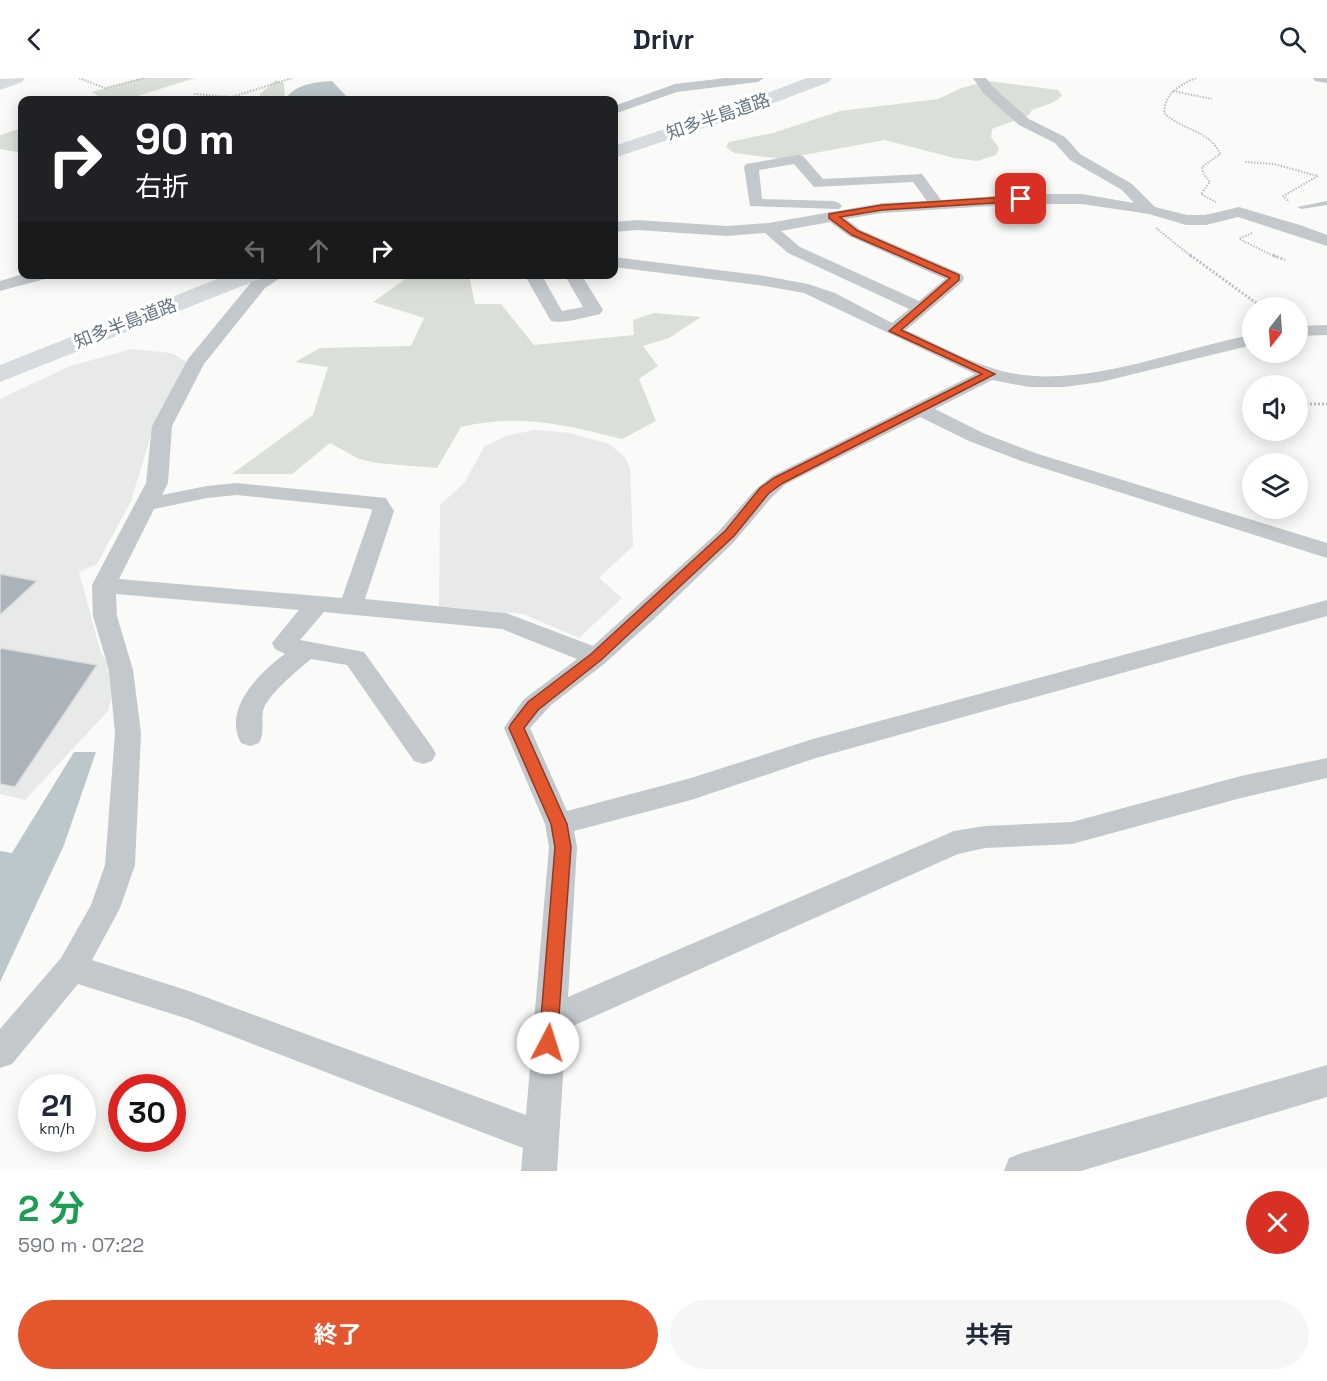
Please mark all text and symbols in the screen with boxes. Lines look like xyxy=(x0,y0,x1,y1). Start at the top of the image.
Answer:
text: Drivr xyxy=(633,22,694,57)
icon: back xyxy=(18,23,51,56)
icon: search xyxy=(1276,23,1309,56)
street label: 知多半島道路 xyxy=(663,88,773,144)
text: 90 m xyxy=(135,113,235,166)
icon: right xyxy=(36,120,114,198)
text: 右折 xyxy=(135,169,189,204)
pin xyxy=(995,173,1046,224)
icon: arrive xyxy=(1004,182,1037,215)
icon: left xyxy=(239,234,272,267)
icon: ahead xyxy=(302,234,335,267)
icon: right xyxy=(365,234,398,267)
street label: 知多半島道路 xyxy=(70,293,180,353)
north arrow xyxy=(1242,297,1308,363)
map controls xyxy=(1242,297,1308,519)
button: sound xyxy=(1242,375,1308,441)
button: layers xyxy=(1242,453,1308,519)
position arrow xyxy=(516,1011,580,1075)
speed limit sign: 30 xyxy=(108,1074,186,1152)
text: 21 xyxy=(41,1086,73,1125)
text: km/h xyxy=(39,1119,75,1138)
text: 2 分 xyxy=(18,1186,85,1232)
button: close xyxy=(1246,1191,1309,1254)
text: 590 m · 07:22 xyxy=(18,1232,144,1258)
button: 終了 xyxy=(18,1300,658,1369)
button: 共有 xyxy=(670,1300,1309,1369)

